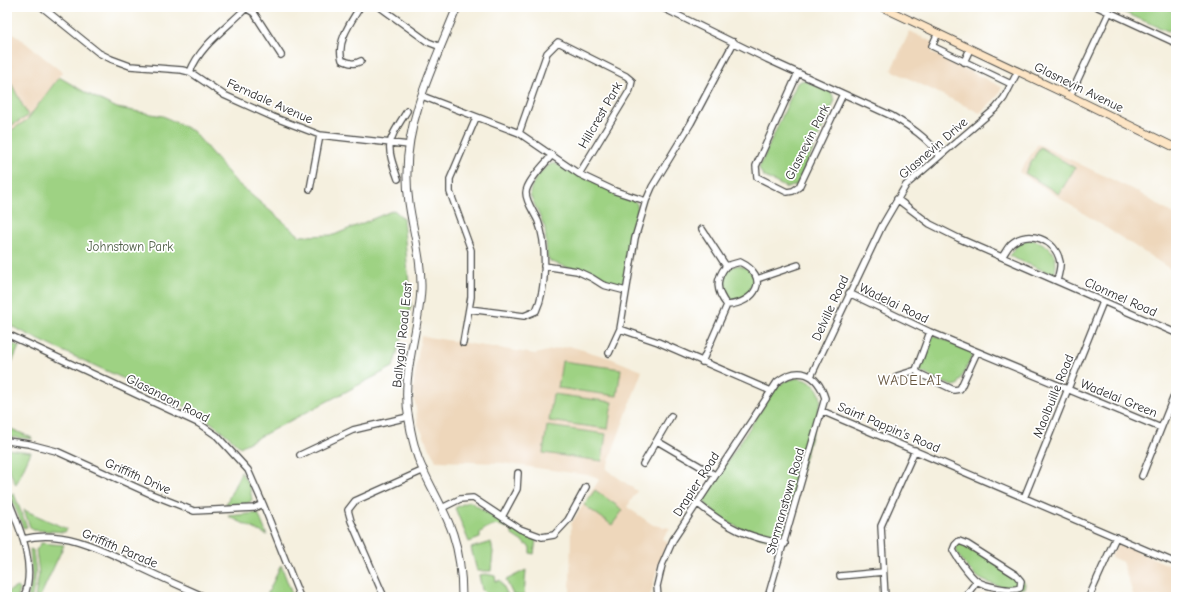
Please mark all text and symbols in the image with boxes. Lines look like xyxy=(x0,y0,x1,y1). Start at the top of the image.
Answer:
street label: Glasnevin Avenue xyxy=(1032,59,1127,115)
street label: Ferndale Avenue xyxy=(225,75,316,127)
street label: Hillcrest Park xyxy=(575,79,625,151)
street label: Glasnevin Park xyxy=(782,101,833,182)
street label: Glasnevin Drive xyxy=(896,114,971,182)
park label: Johnstown Park xyxy=(87,239,174,254)
street label: Delville Road xyxy=(808,273,852,343)
street label: Clonmel Road xyxy=(1083,274,1159,320)
street label: Ballygall Road East xyxy=(389,280,415,388)
street label: Wadelai Road xyxy=(857,280,931,326)
street label: Maolbuille Road xyxy=(1029,352,1077,440)
street label: Glasanaon Road xyxy=(124,371,212,425)
district label: WADELAI xyxy=(878,372,942,389)
street label: Wadelai Green xyxy=(1078,376,1160,420)
street label: Saint Pappin's Road xyxy=(836,399,942,455)
street label: Stormanstown Road xyxy=(763,446,807,556)
street label: Drapier Road xyxy=(670,449,722,519)
street label: Griffith Drive xyxy=(103,455,174,497)
street label: Griffith Parade xyxy=(80,525,161,571)

